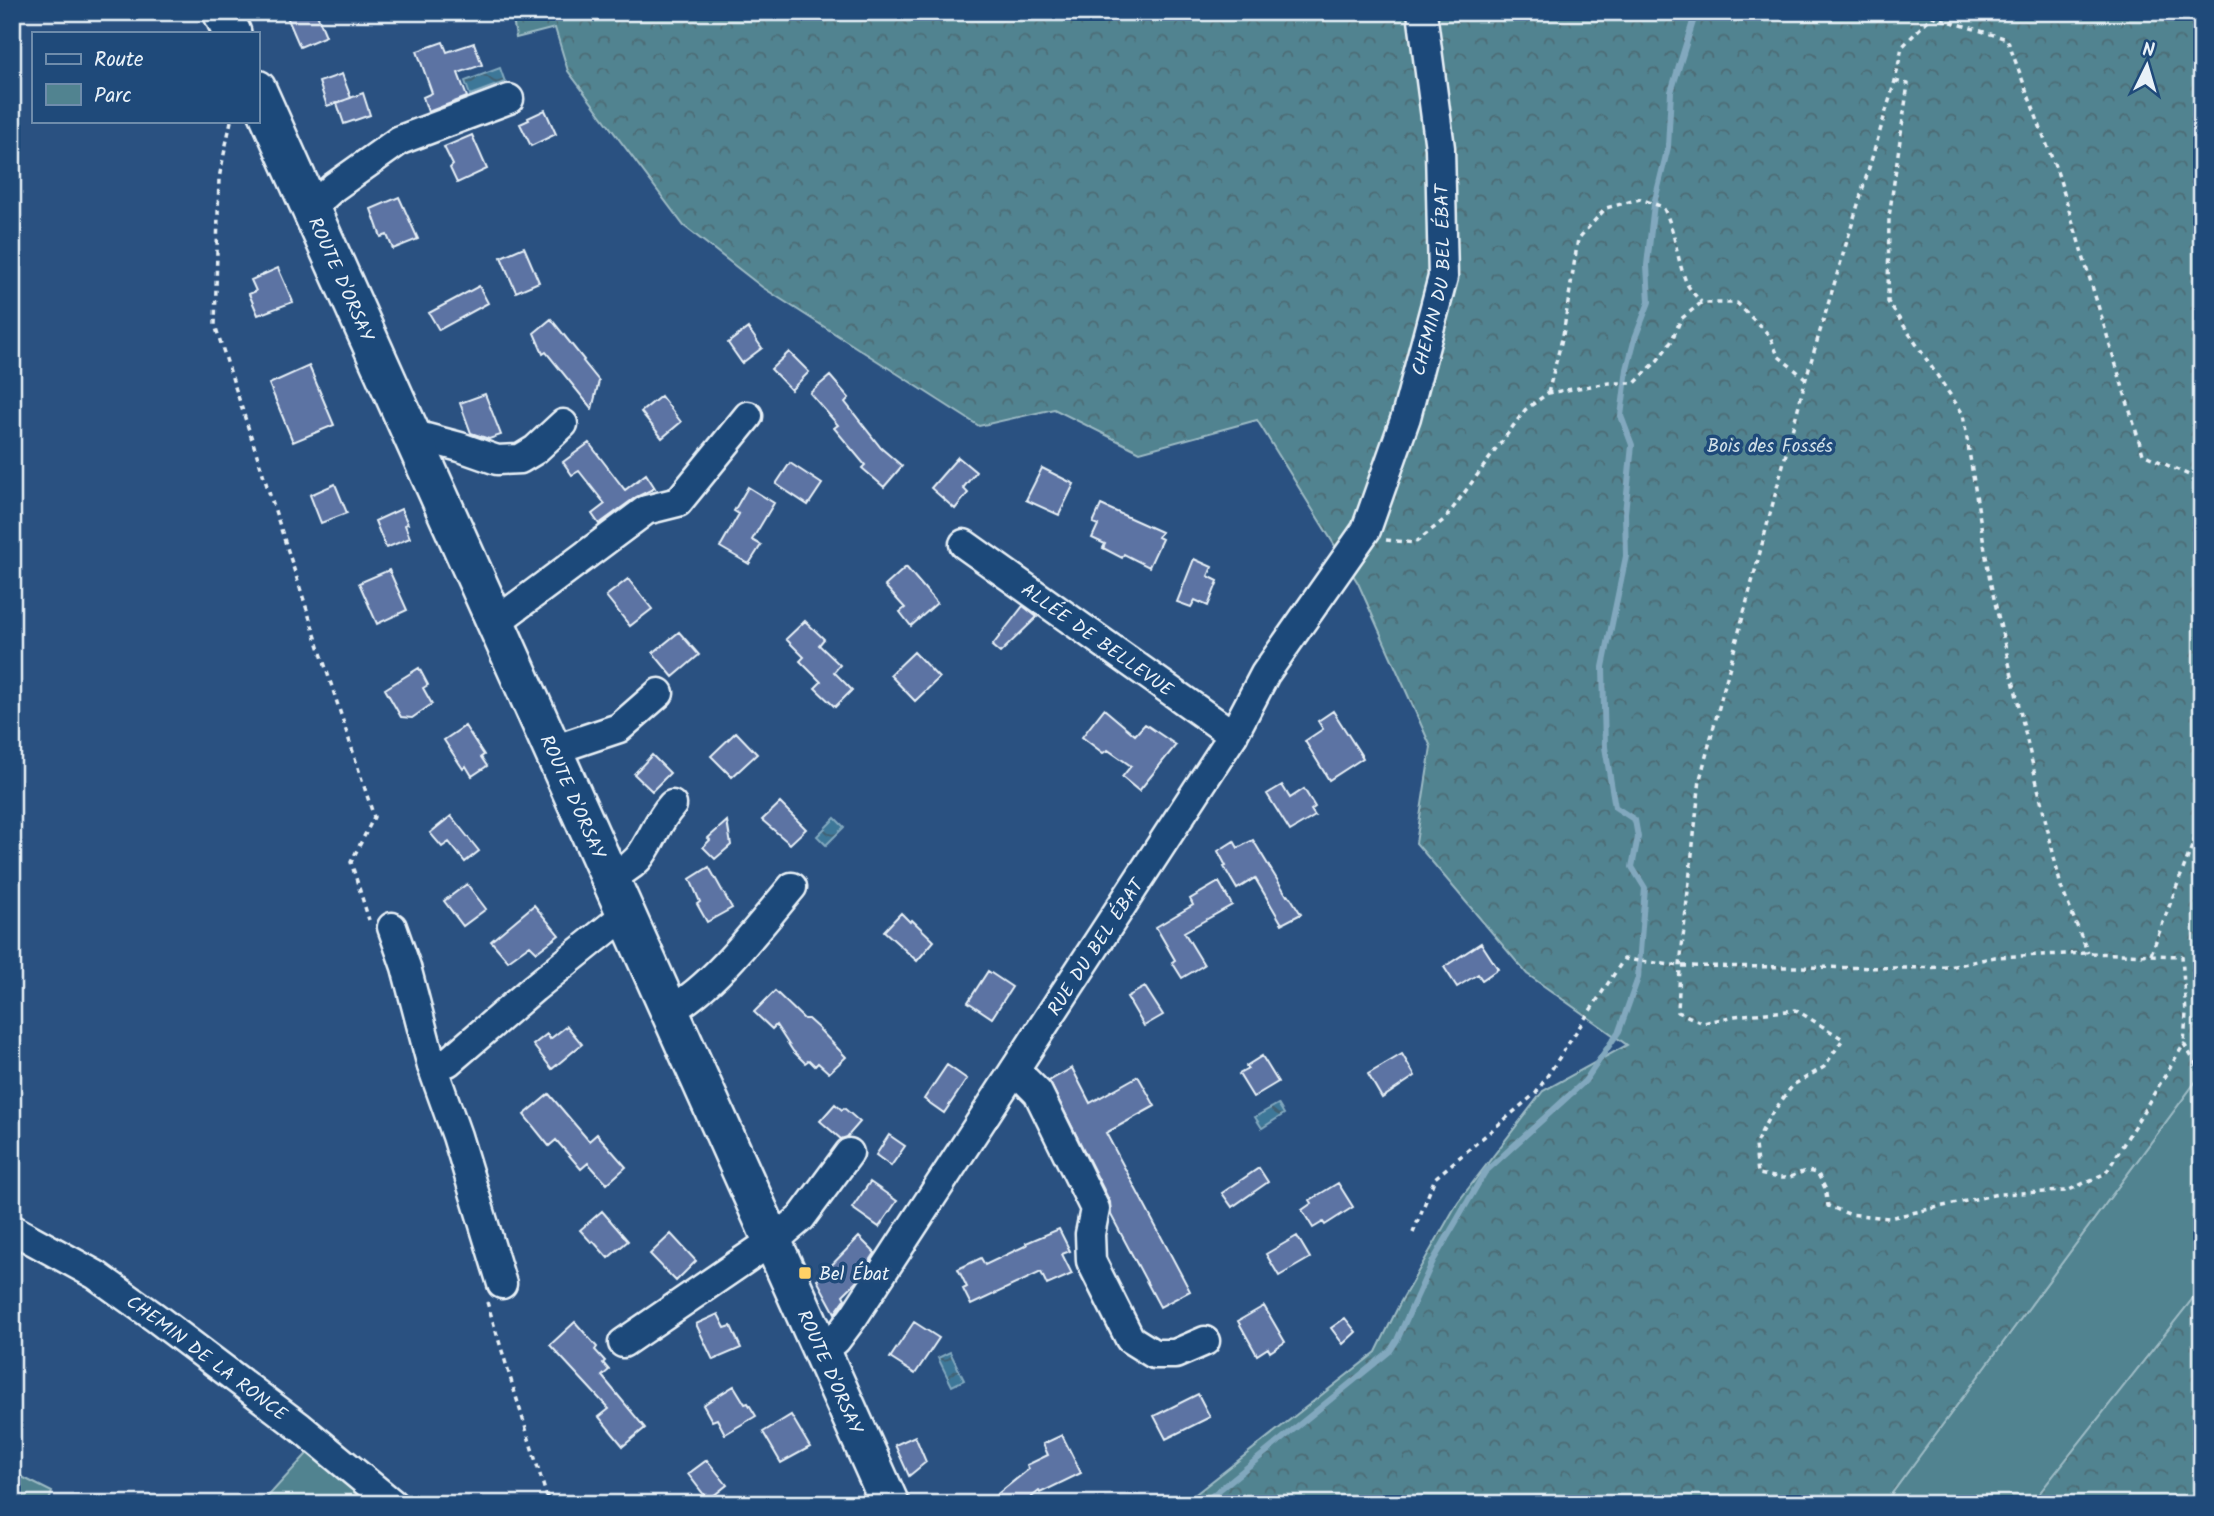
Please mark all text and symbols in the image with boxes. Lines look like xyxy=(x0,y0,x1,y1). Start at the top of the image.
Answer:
legend xyxy=(32,32,259,122)
north arrow xyxy=(2112,32,2182,102)
text: N xyxy=(2141,36,2156,67)
text: Route xyxy=(94,44,144,77)
text: Parc xyxy=(94,80,132,113)
street label: CHEMIN DU BEL ÉBAT xyxy=(1405,182,1460,379)
street label: ROUTE D'ORSAY xyxy=(299,213,381,348)
park label: Bois des Fossés xyxy=(1707,432,1833,462)
street label: ALLÉE DE BELLEVUE xyxy=(1014,576,1180,706)
street label: ROUTE D'ORSAY xyxy=(531,730,613,865)
street label: RUE DU BEL ÉBAT xyxy=(1041,872,1153,1023)
place label: Bel Ébat xyxy=(819,1260,890,1290)
marker: Bel Ébat xyxy=(797,1265,813,1281)
street label: CHEMIN DE LA RONCE xyxy=(119,1288,294,1430)
street label: ROUTE D'ORSAY xyxy=(788,1305,870,1440)

